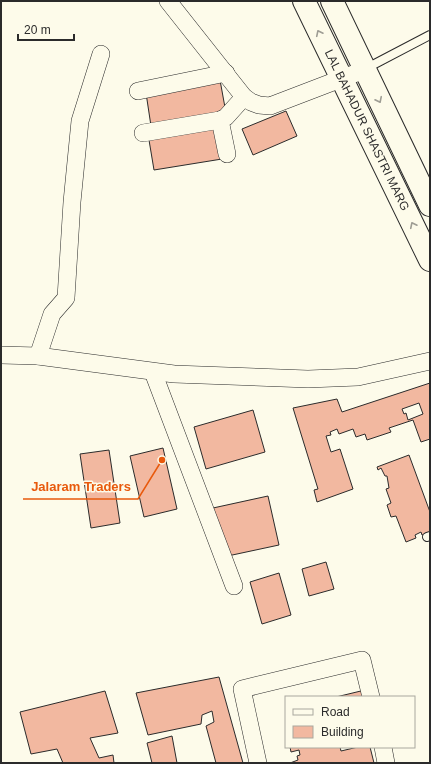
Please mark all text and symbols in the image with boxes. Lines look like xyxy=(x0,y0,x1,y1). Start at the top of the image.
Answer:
scale bar xyxy=(18,16,74,42)
text: 20 m xyxy=(24,23,51,37)
one-way arrow xyxy=(316,29,324,37)
street label: LAL BAHADUR SHASTRI MARG xyxy=(322,47,412,213)
one-way arrow xyxy=(374,95,382,103)
one-way arrow xyxy=(410,222,418,229)
callout: Jalaram Traders xyxy=(23,474,138,499)
text: Jalaram Traders xyxy=(31,479,131,494)
legend xyxy=(285,696,415,748)
text: Road xyxy=(321,705,350,719)
text: Building xyxy=(321,725,364,739)

